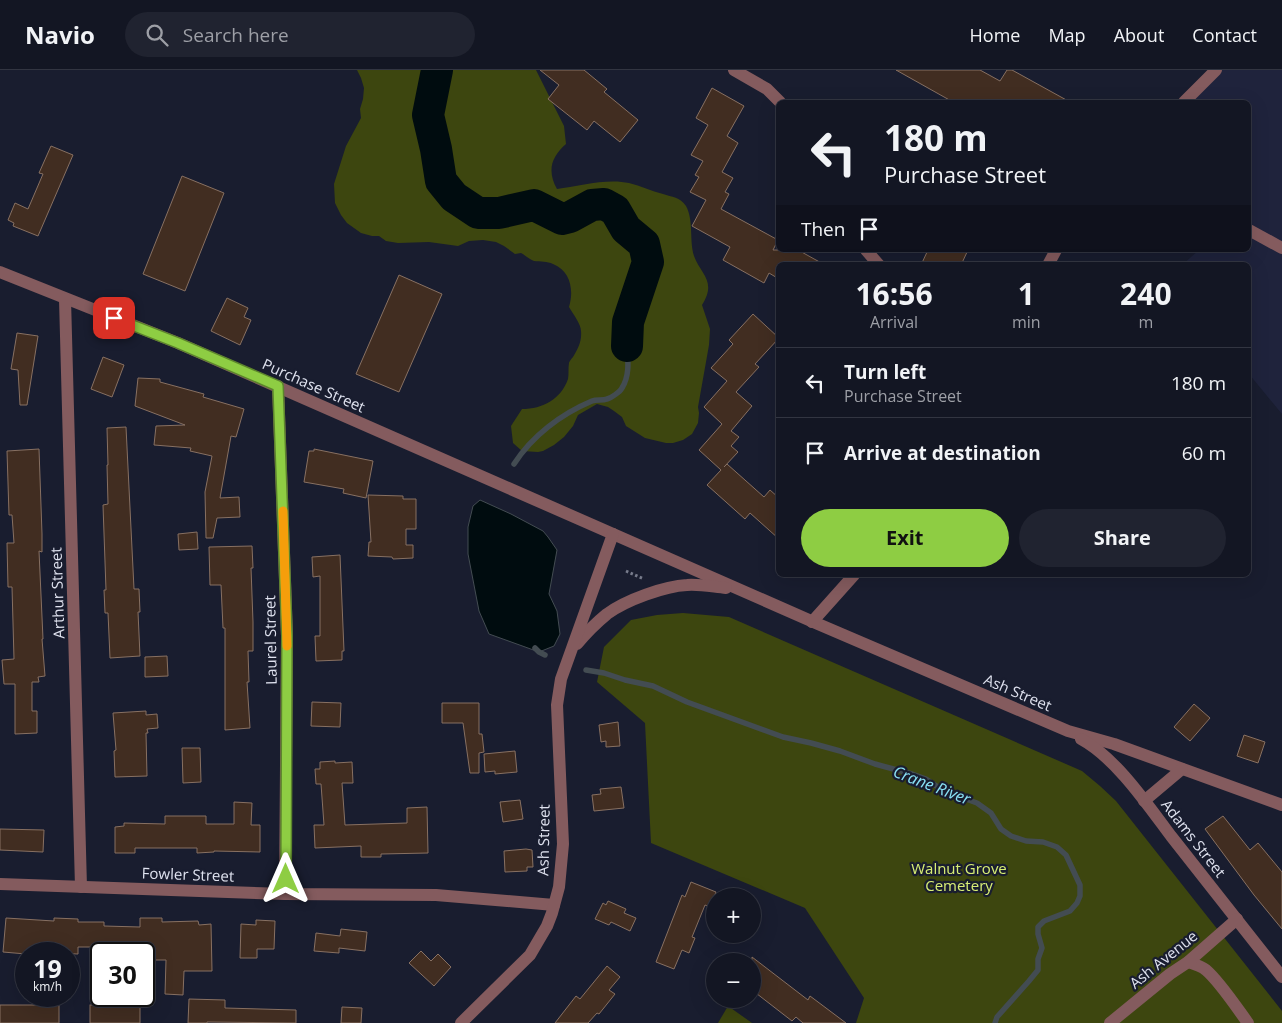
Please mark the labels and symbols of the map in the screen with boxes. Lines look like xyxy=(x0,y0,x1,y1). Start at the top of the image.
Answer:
pin xyxy=(93,297,135,339)
street label: Purchase Street xyxy=(259,353,369,417)
street label: Arthur Street xyxy=(45,547,69,639)
street label: Laurel Street xyxy=(259,595,281,685)
street label: Ash Street xyxy=(981,669,1055,715)
water label: Crane River xyxy=(890,760,974,810)
street label: Adams Street xyxy=(1157,795,1231,881)
street label: Ash Street xyxy=(532,804,554,876)
position arrow xyxy=(259,852,311,904)
park label: Walnut Grove Cemetery xyxy=(911,858,1007,895)
street label: Fowler Street xyxy=(141,862,235,886)
street label: Ash Avenue xyxy=(1125,925,1201,993)
speed limit sign: 30 xyxy=(90,942,155,1007)

